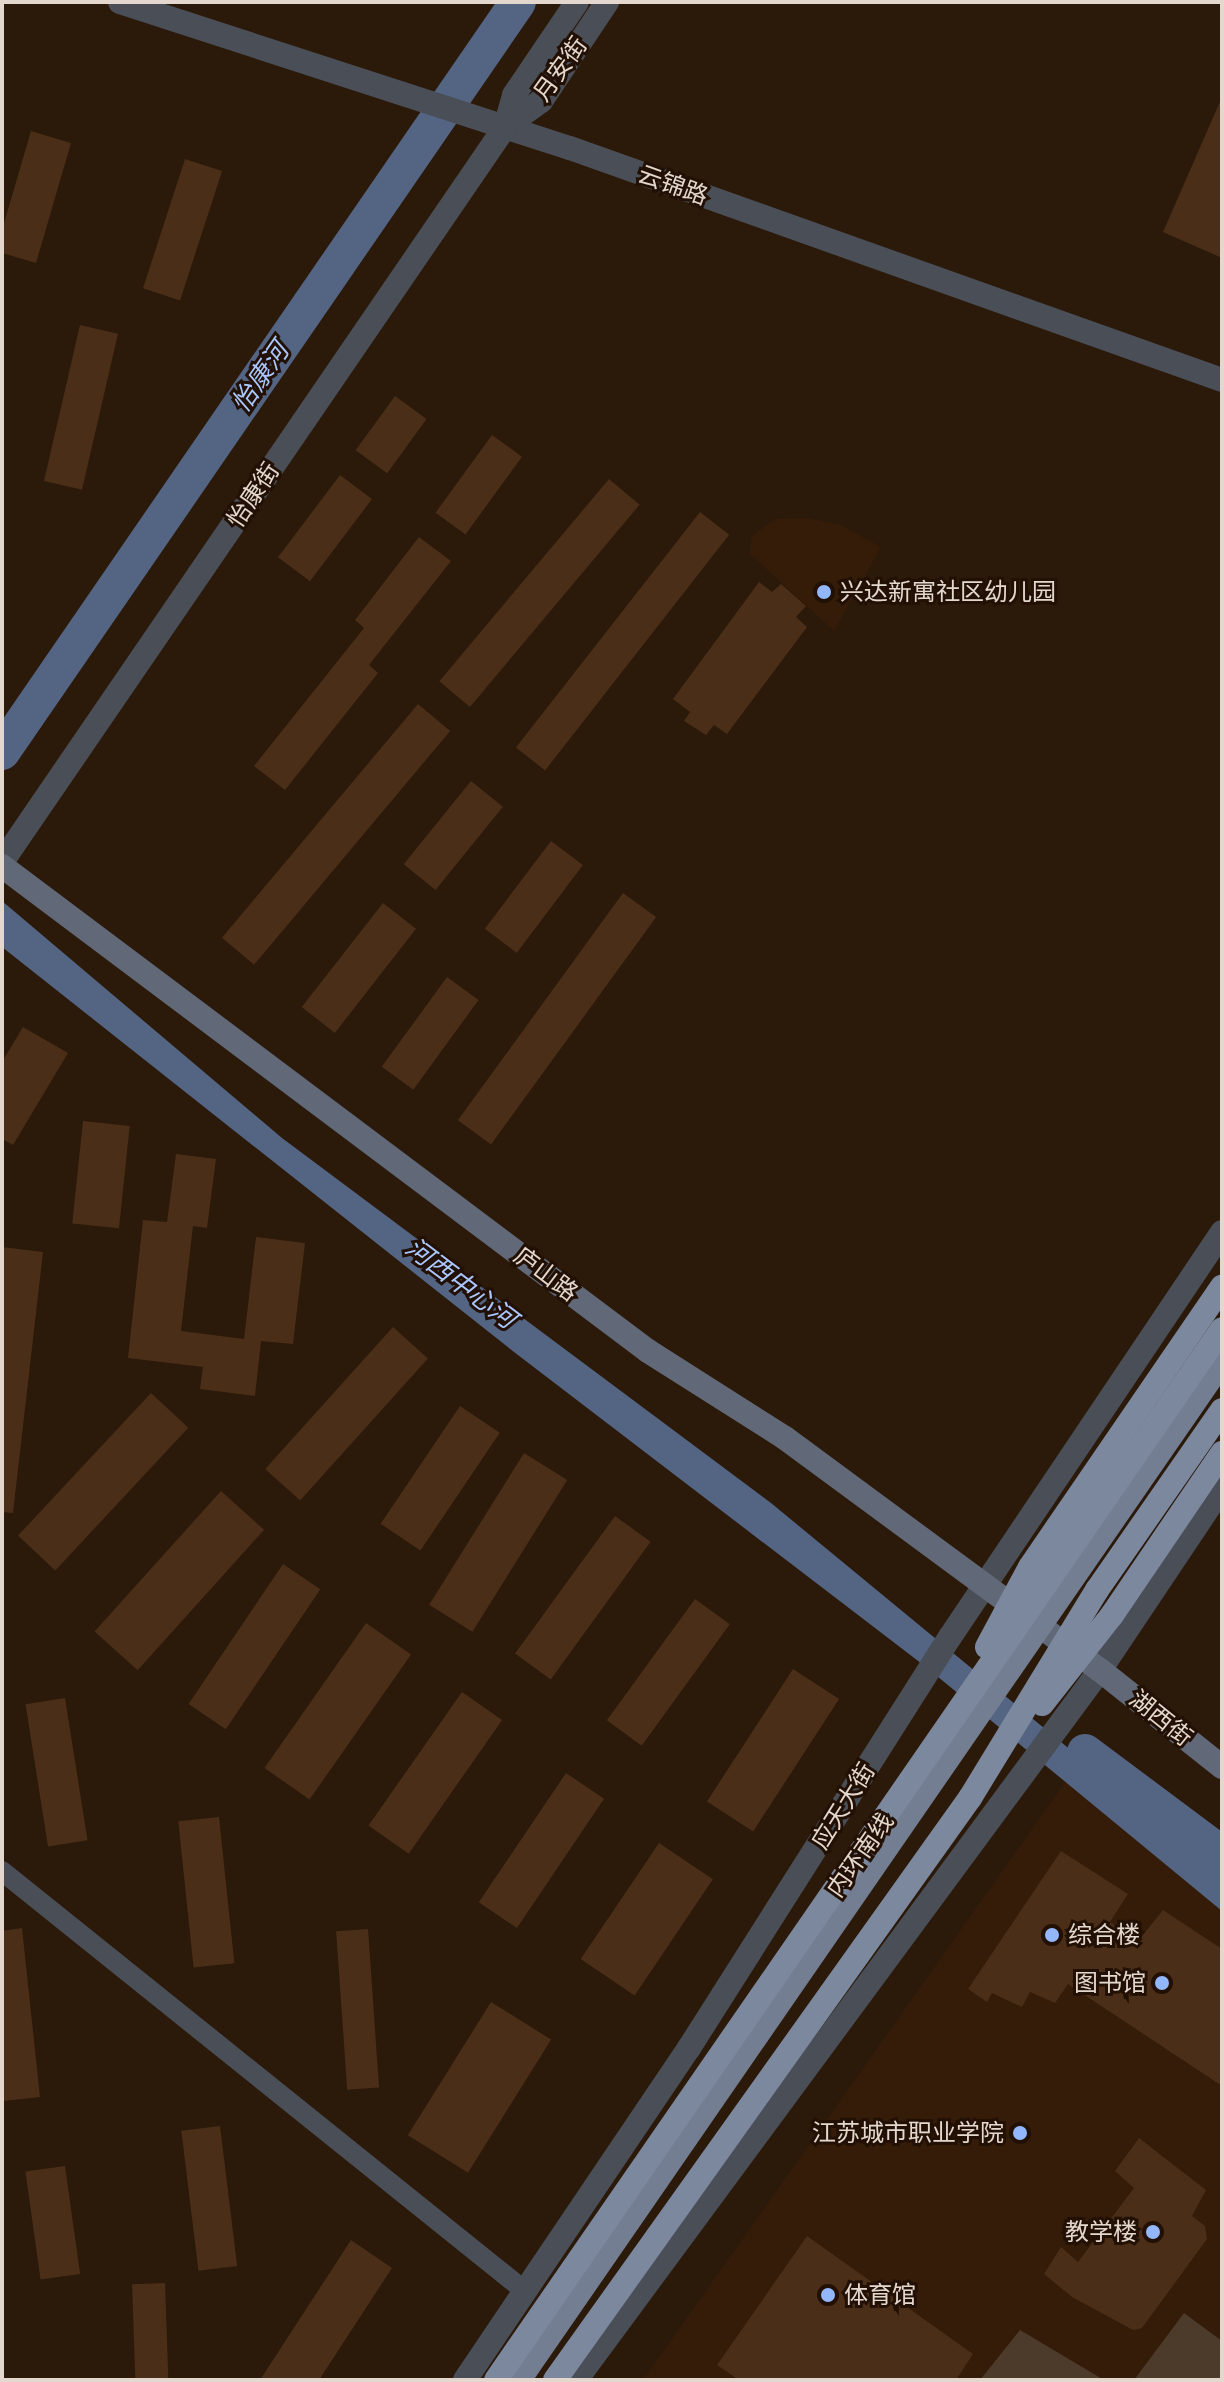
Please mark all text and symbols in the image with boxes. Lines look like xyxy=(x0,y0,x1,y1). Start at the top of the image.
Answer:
street label: 月安街 xyxy=(527,31,593,107)
street label: 云锦路 xyxy=(634,159,712,211)
water label: 怡康河 xyxy=(225,336,295,418)
street label: 怡康街 xyxy=(221,457,285,533)
place label: 兴达新寓社区幼儿园 xyxy=(840,578,1056,606)
marker: 兴达新寓社区幼儿园 xyxy=(815,583,833,601)
water label: 河西中心河 xyxy=(400,1231,522,1335)
street label: 庐山路 xyxy=(509,1241,583,1307)
street label: 湖西街 xyxy=(1124,1684,1198,1752)
street label: 应天大街 xyxy=(805,1758,881,1854)
street label: 内环南线 xyxy=(821,1807,899,1903)
place label: 综合楼 xyxy=(1068,1921,1140,1949)
marker: 综合楼 xyxy=(1043,1926,1061,1944)
place label: 图书馆 xyxy=(1074,1969,1146,1997)
marker: 图书馆 xyxy=(1153,1974,1171,1992)
place label: 江苏城市职业学院 xyxy=(812,2119,1004,2147)
marker: 江苏城市职业学院 xyxy=(1011,2124,1029,2142)
place label: 教学楼 xyxy=(1065,2218,1137,2246)
marker: 教学楼 xyxy=(1144,2223,1162,2241)
place label: 体育馆 xyxy=(844,2281,916,2309)
marker: 体育馆 xyxy=(819,2286,837,2304)

